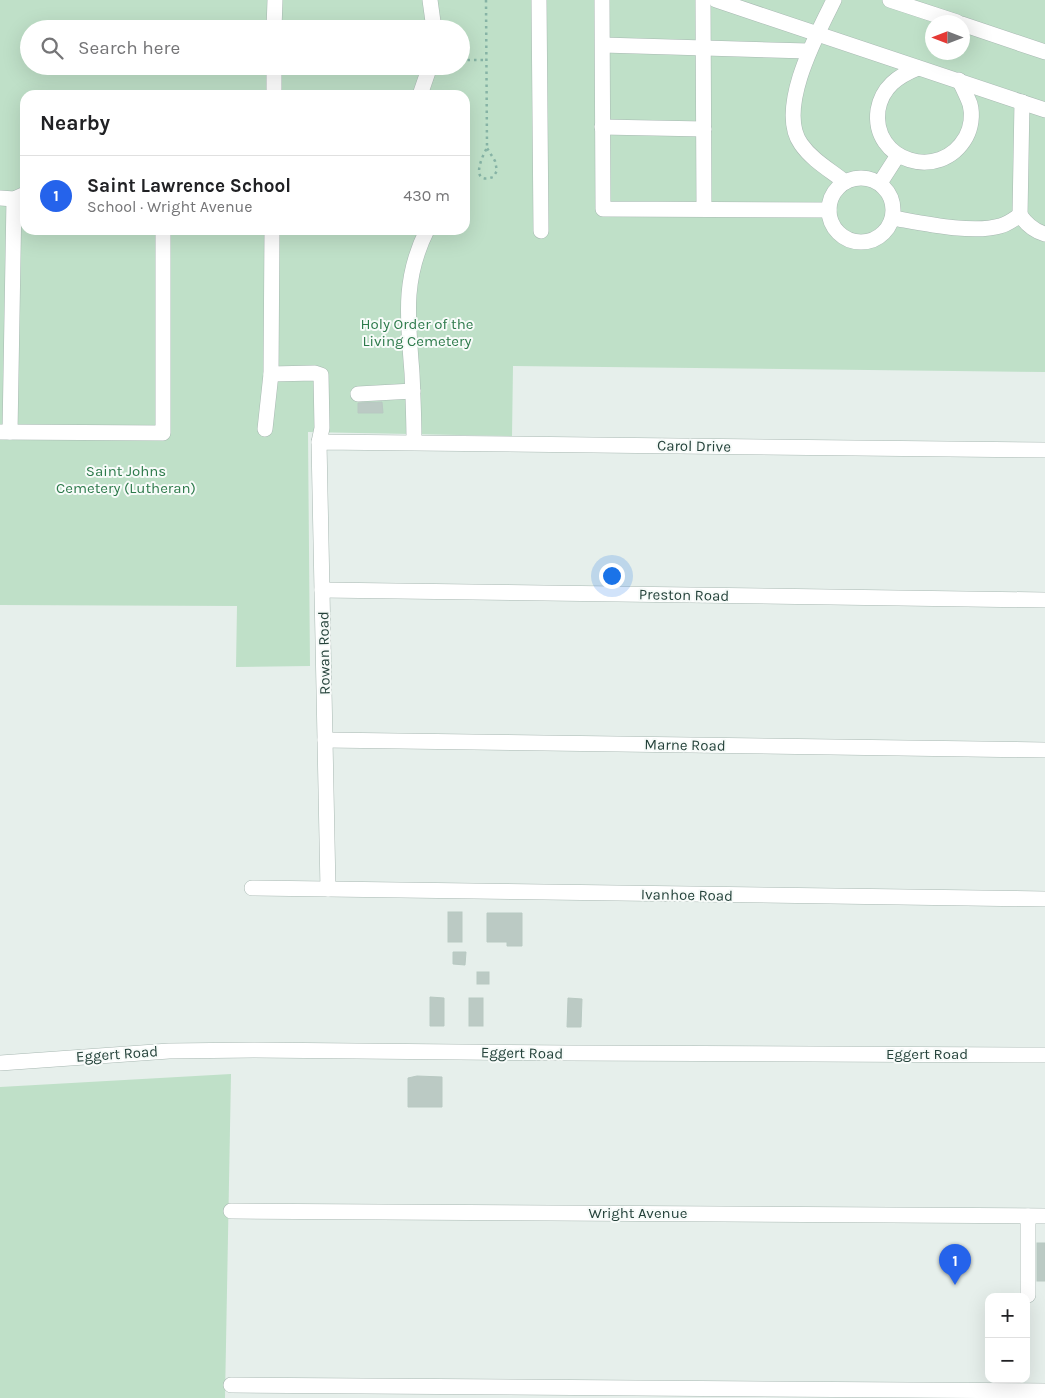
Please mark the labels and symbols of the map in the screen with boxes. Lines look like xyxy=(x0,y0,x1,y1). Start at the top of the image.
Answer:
north arrow xyxy=(925,15,970,60)
park label: Holy Order of the Living Cemetery xyxy=(361,315,473,350)
street label: Carol Drive xyxy=(657,436,731,456)
park label: Saint Johns Cemetery (Lutheran) xyxy=(56,462,196,497)
your location xyxy=(599,563,625,589)
street label: Preston Road xyxy=(639,585,729,605)
street label: Rowan Road xyxy=(314,611,334,695)
street label: Marne Road xyxy=(644,735,726,755)
street label: Ivanhoe Road xyxy=(641,885,733,905)
street label: Eggert Road xyxy=(75,1042,159,1066)
street label: Eggert Road xyxy=(481,1043,563,1063)
street label: Eggert Road xyxy=(886,1045,968,1063)
street label: Wright Avenue xyxy=(589,1204,687,1222)
pin: 1 xyxy=(939,1244,971,1285)

